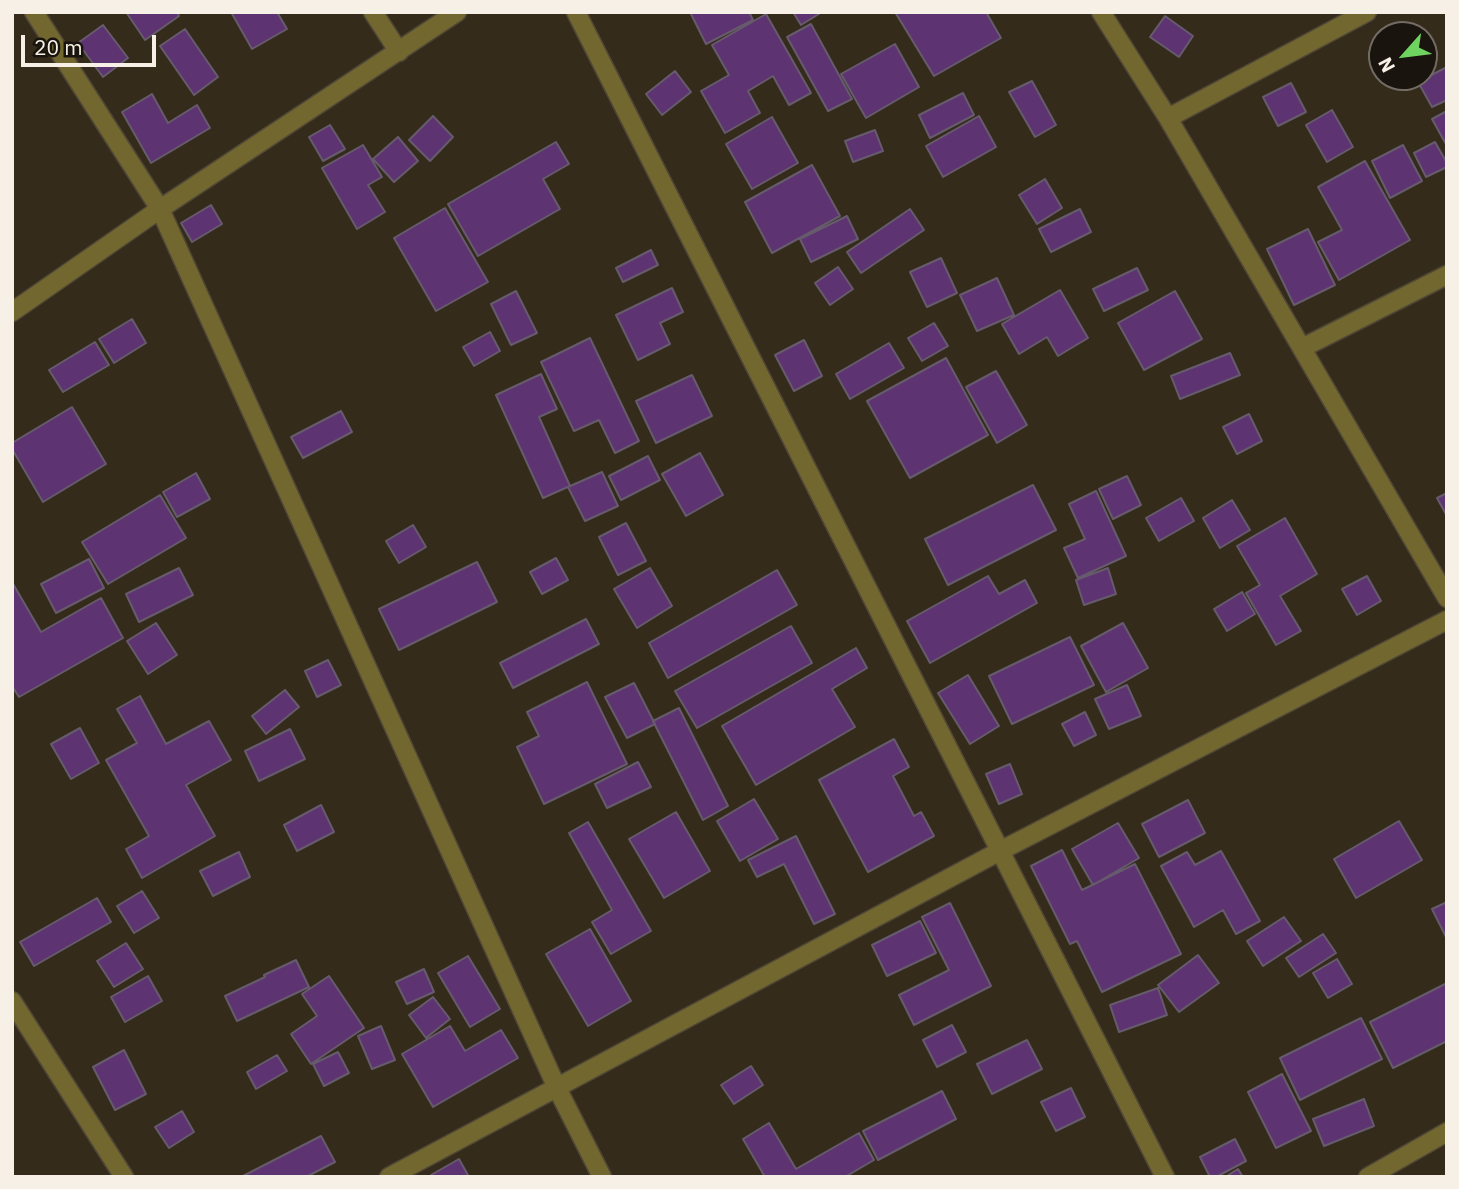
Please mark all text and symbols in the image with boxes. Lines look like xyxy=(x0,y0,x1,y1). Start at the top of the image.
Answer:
scale bar xyxy=(24,21,159,65)
north arrow xyxy=(1368,21,1438,91)
text: 20 m xyxy=(34,33,83,61)
text: N xyxy=(1372,53,1400,77)

